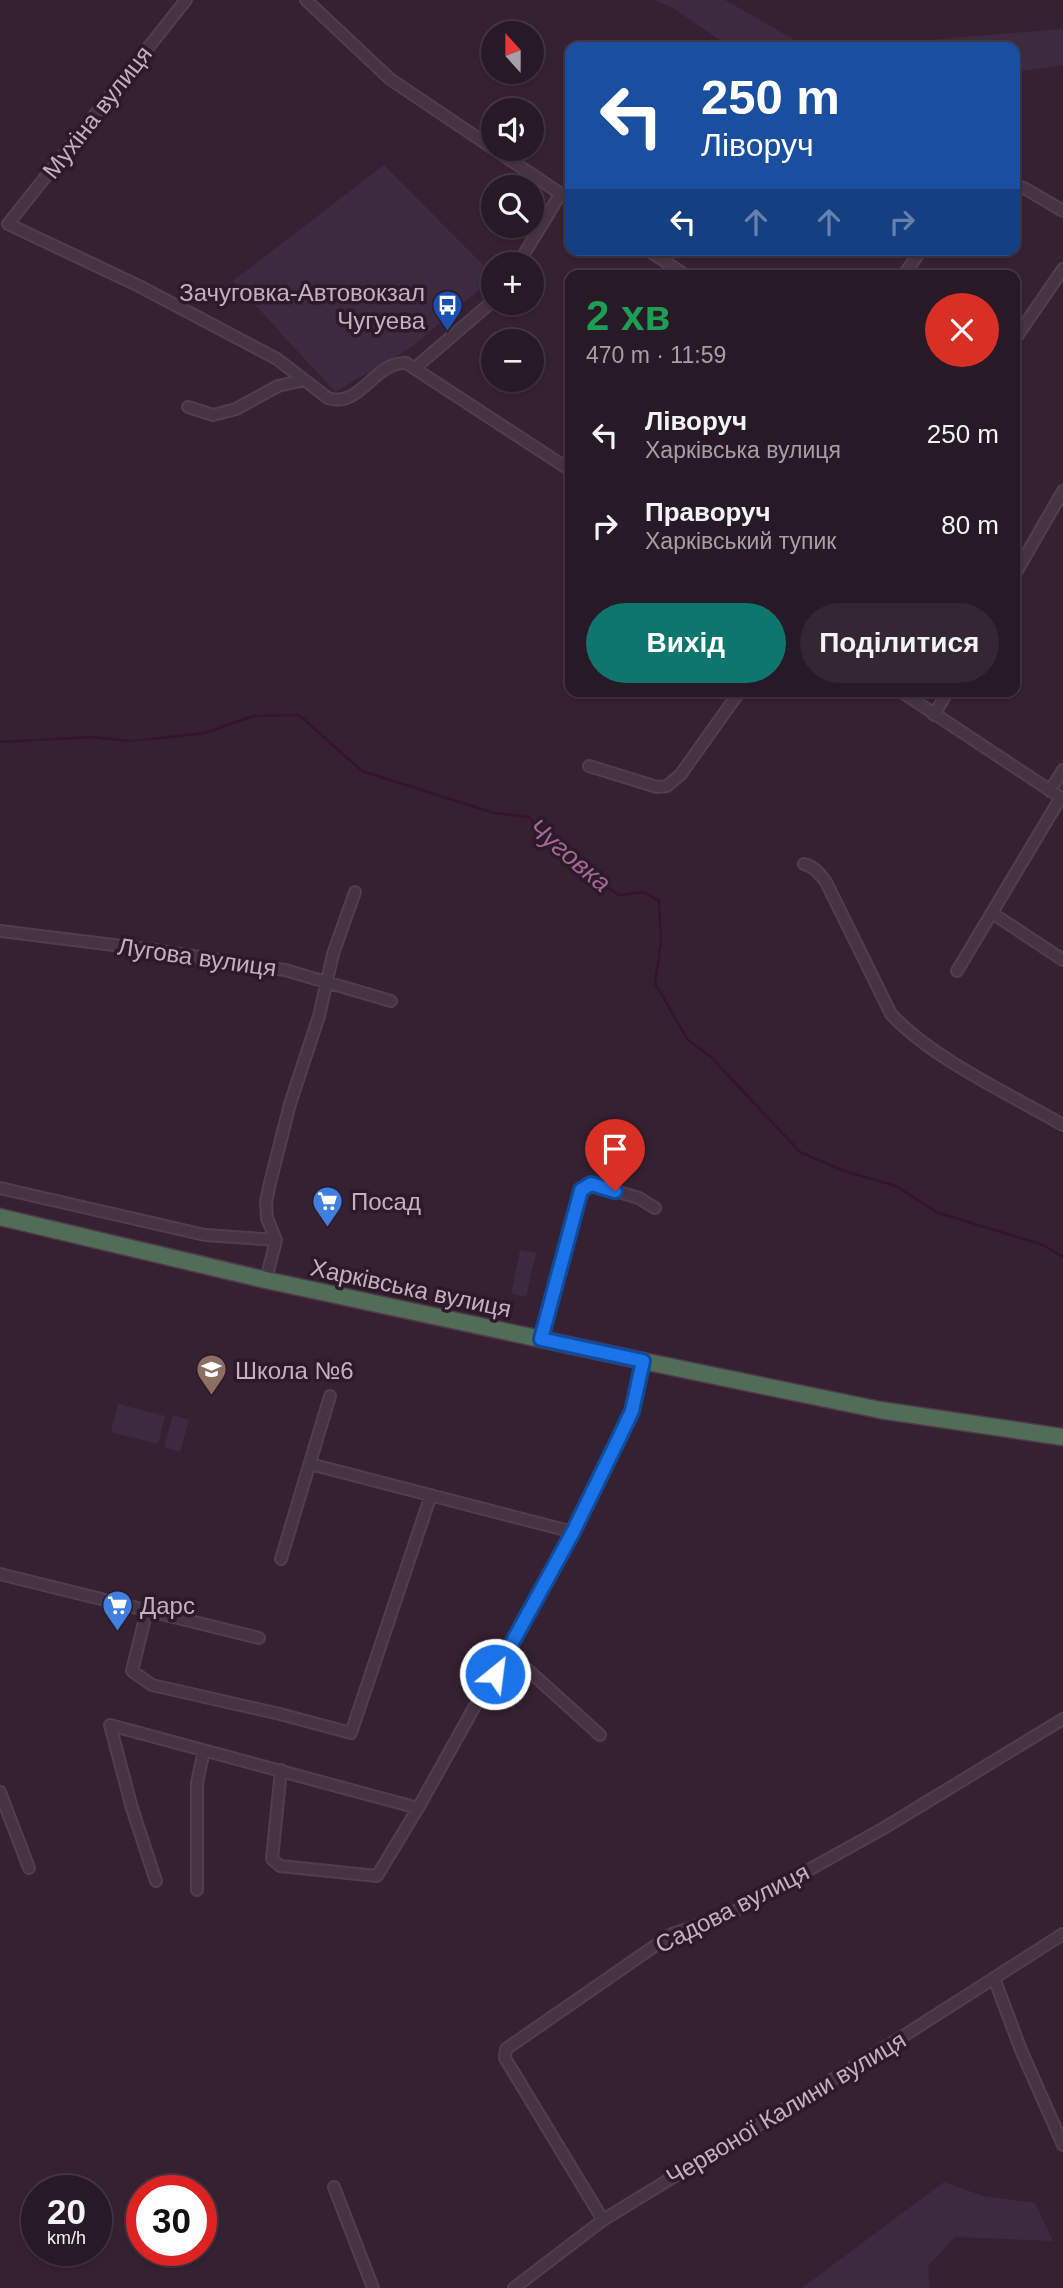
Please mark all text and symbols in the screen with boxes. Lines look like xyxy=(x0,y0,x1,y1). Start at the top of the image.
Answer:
north arrow xyxy=(481,21,544,84)
map controls xyxy=(481,21,544,392)
street label: Мухіна вулиця xyxy=(37,40,157,184)
icon: left xyxy=(586,70,677,161)
text: 250 m xyxy=(701,70,840,124)
button: sound xyxy=(481,98,544,161)
text: Ліворуч xyxy=(701,127,814,163)
button: search xyxy=(481,175,544,238)
icon: left xyxy=(664,203,702,241)
icon: ahead xyxy=(737,203,775,241)
icon: ahead xyxy=(810,203,848,241)
icon: right xyxy=(883,203,921,241)
button: + xyxy=(481,252,544,315)
place label: Зачуговка-Автовокзал Чугуева xyxy=(179,279,426,334)
bus stop icon: Зачуговка-Автовокзал Чугуева xyxy=(431,289,465,333)
text: 2 хв xyxy=(586,292,670,339)
button: close xyxy=(925,293,999,367)
button: − xyxy=(481,329,544,392)
text: 470 m · 11:59 xyxy=(586,342,726,368)
text: Ліворуч xyxy=(645,406,747,436)
icon: left xyxy=(586,416,624,454)
text: 250 m xyxy=(927,419,999,449)
text: Харківська вулиця xyxy=(645,437,841,463)
text: Праворуч xyxy=(645,497,771,527)
icon: right xyxy=(586,507,624,545)
text: 80 m xyxy=(941,510,999,540)
text: Харківський тупик xyxy=(645,528,836,554)
button: Вихід xyxy=(586,603,786,683)
button: Поділитися xyxy=(800,603,999,683)
water label: Чуговка xyxy=(523,812,617,898)
street label: Лугова вулиця xyxy=(116,933,278,981)
pin xyxy=(585,1119,645,1191)
icon: arrive xyxy=(596,1130,634,1168)
supermarket icon: Посад xyxy=(311,1184,345,1228)
place label: Посад xyxy=(351,1188,421,1215)
street label: Харківська вулиця xyxy=(308,1254,514,1322)
school or university icon: Школа №6 xyxy=(195,1353,229,1397)
place label: Школа №6 xyxy=(235,1357,354,1384)
supermarket icon: Дарс xyxy=(100,1588,134,1632)
place label: Дарс xyxy=(140,1592,195,1619)
position arrow xyxy=(458,1637,532,1711)
street label: Садова вулиця xyxy=(651,1858,813,1958)
street label: Червоної Калини вулиця xyxy=(661,2026,911,2190)
speed limit sign: 30 xyxy=(126,2175,217,2266)
text: 20 xyxy=(47,2192,86,2231)
text: km/h xyxy=(47,2228,86,2248)

